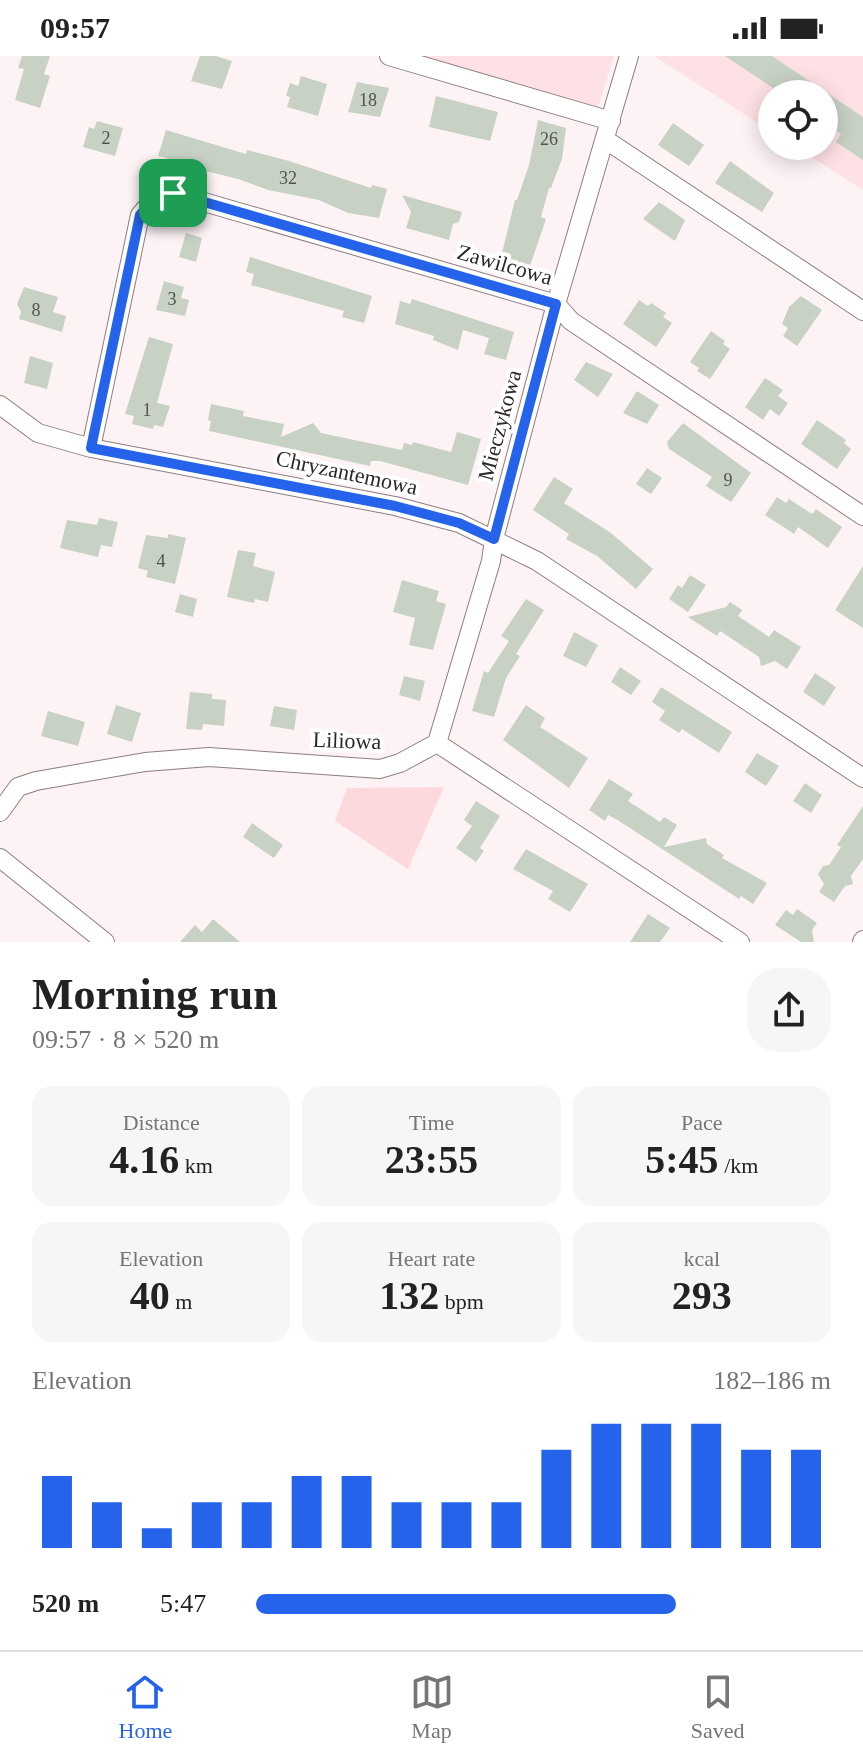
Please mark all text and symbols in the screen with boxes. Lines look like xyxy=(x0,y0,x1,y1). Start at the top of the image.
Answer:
text: 09:57 xyxy=(40,11,110,44)
map controls xyxy=(758,80,838,160)
button: locate xyxy=(758,80,838,160)
house number: 18 xyxy=(359,90,377,110)
house number: 2 xyxy=(102,128,111,148)
house number: 26 xyxy=(540,129,558,149)
pin xyxy=(139,159,207,227)
house number: 32 xyxy=(279,168,297,188)
icon: arrive xyxy=(151,171,195,215)
street label: Zawilcowa xyxy=(454,239,556,290)
house number: 3 xyxy=(168,289,177,309)
house number: 8 xyxy=(32,300,41,320)
street label: Mieczykowa xyxy=(473,367,526,483)
house number: 1 xyxy=(143,400,152,420)
street label: Chryzantemowa xyxy=(274,445,420,500)
house number: 9 xyxy=(724,470,733,490)
house number: 4 xyxy=(157,551,166,571)
street label: Liliowa xyxy=(312,727,382,754)
button: share xyxy=(747,968,831,1052)
text: Morning run xyxy=(32,970,278,1019)
text: 09:57 · 8 × 520 m xyxy=(32,1025,219,1054)
text: Distance xyxy=(123,1110,200,1135)
text: Time xyxy=(409,1110,454,1135)
text: Pace xyxy=(681,1110,723,1135)
text: 4.16 xyxy=(109,1137,179,1182)
text: 23:55 xyxy=(385,1137,478,1182)
text: 5:45 xyxy=(645,1137,719,1182)
text: km xyxy=(179,1153,213,1178)
text: /km xyxy=(719,1153,758,1178)
text: Elevation xyxy=(119,1246,203,1271)
text: Heart rate xyxy=(388,1246,475,1271)
text: kcal xyxy=(684,1246,720,1271)
text: 40 xyxy=(130,1273,170,1318)
text: 132 xyxy=(379,1273,439,1318)
text: 293 xyxy=(672,1273,732,1318)
text: m xyxy=(170,1289,192,1314)
text: bpm xyxy=(439,1289,484,1314)
text: Elevation xyxy=(32,1366,132,1395)
text: 182–186 m xyxy=(713,1366,831,1395)
text: 520 m xyxy=(32,1589,99,1618)
text: 5:47 xyxy=(160,1589,206,1618)
tab: Home xyxy=(119,1670,172,1744)
tab: Map xyxy=(410,1670,454,1744)
tab: Saved xyxy=(691,1670,744,1744)

